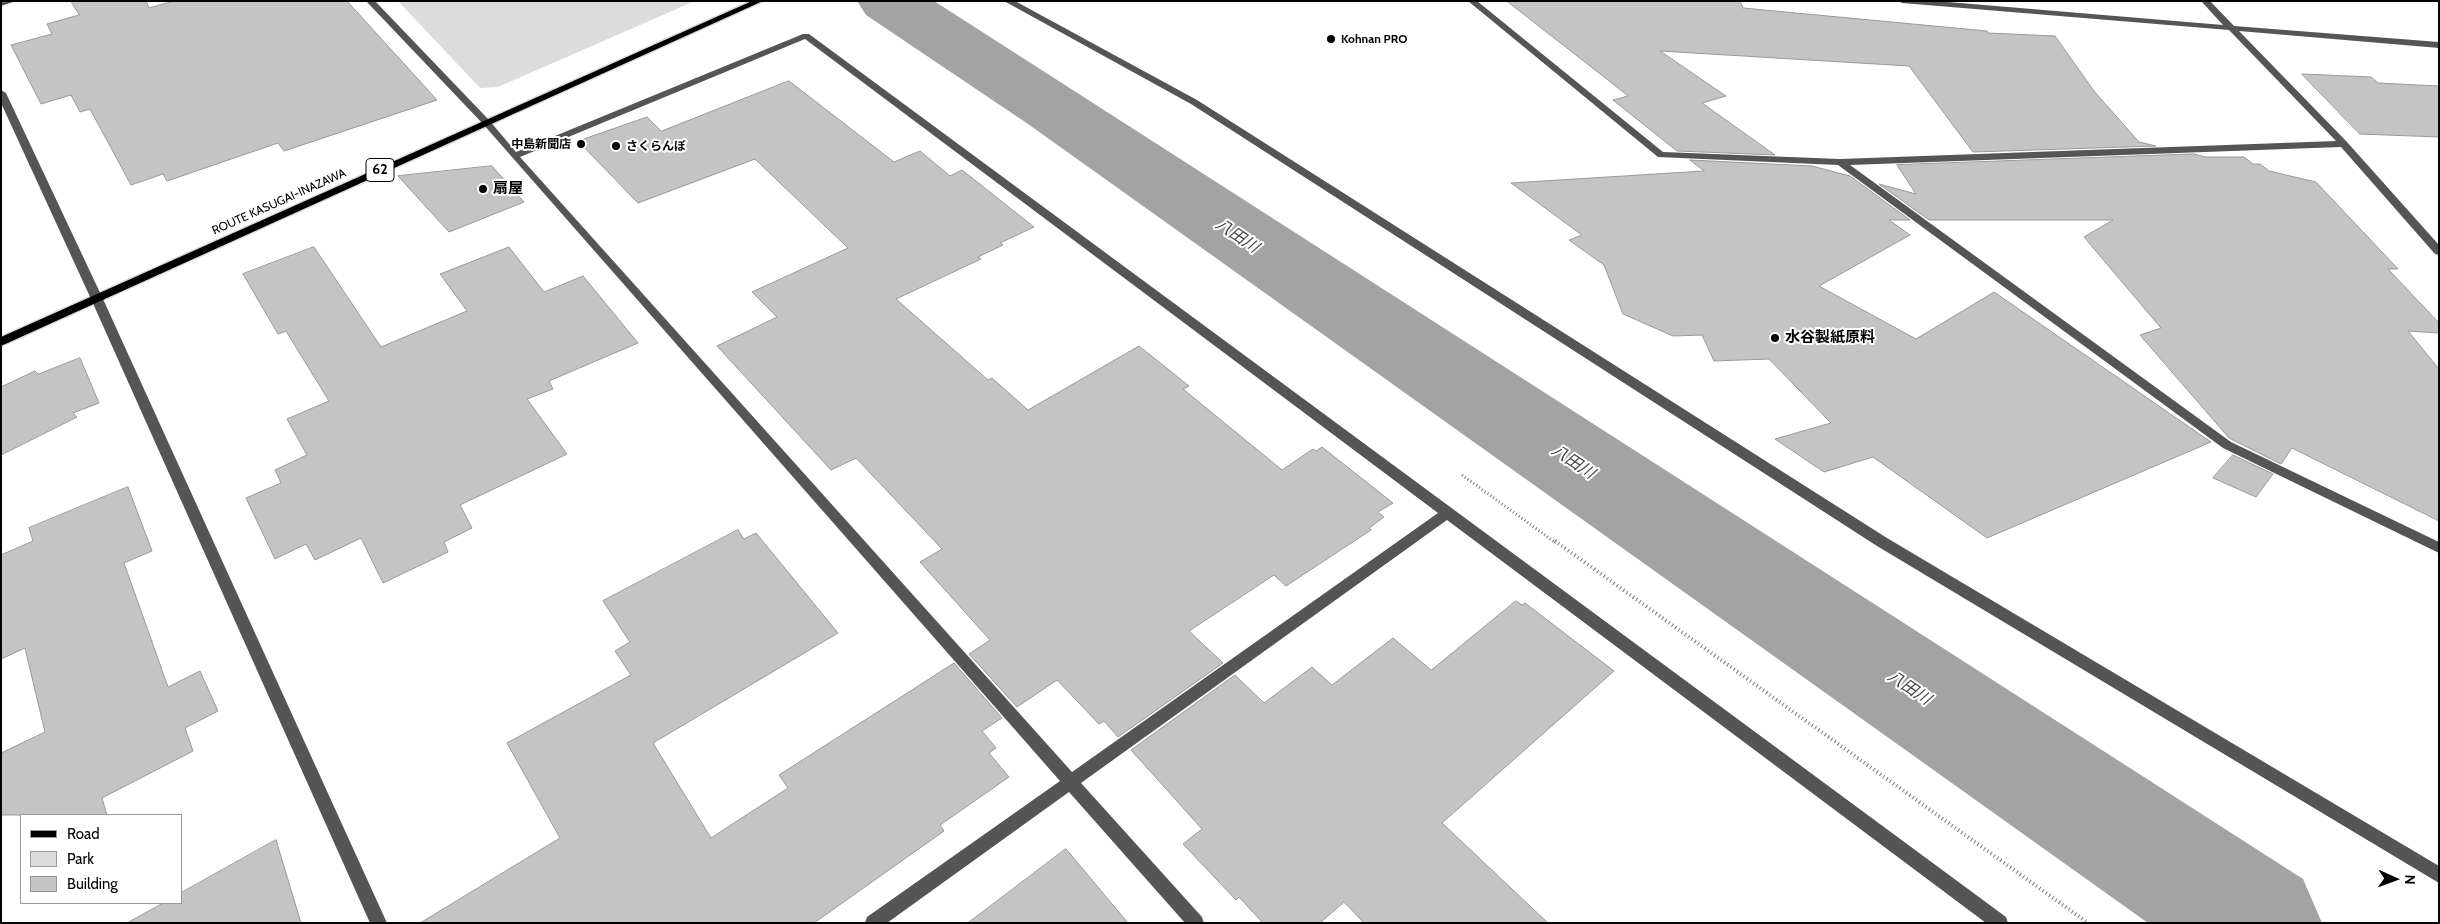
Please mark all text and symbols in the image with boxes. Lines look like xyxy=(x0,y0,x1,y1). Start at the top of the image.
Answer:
place label: Kohnan PRO xyxy=(1341,32,1407,46)
marker: Kohnan PRO xyxy=(1325,33,1337,45)
place label: 中島新聞店 xyxy=(511,137,571,151)
marker: 中島新聞店 xyxy=(575,138,587,150)
place label: さくらんぼ xyxy=(626,139,686,153)
marker: さくらんぼ xyxy=(610,140,622,152)
road number: 62 xyxy=(366,158,394,182)
street label: ROUTE KASUGAI-INAZAWA xyxy=(210,166,348,238)
place label: 扇屋 xyxy=(493,180,523,198)
marker: 扇屋 xyxy=(477,183,489,195)
water label: 八田川 xyxy=(1212,215,1262,257)
place label: 水谷製紙原料 xyxy=(1785,329,1875,347)
marker: 水谷製紙原料 xyxy=(1769,332,1781,344)
water label: 八田川 xyxy=(1548,441,1598,483)
water label: 八田川 xyxy=(1884,667,1934,709)
legend xyxy=(20,814,182,904)
text: Road xyxy=(67,825,100,843)
text: Park xyxy=(67,850,94,868)
north arrow xyxy=(2370,854,2420,904)
text: N xyxy=(2401,874,2419,885)
text: Building xyxy=(67,875,118,893)

